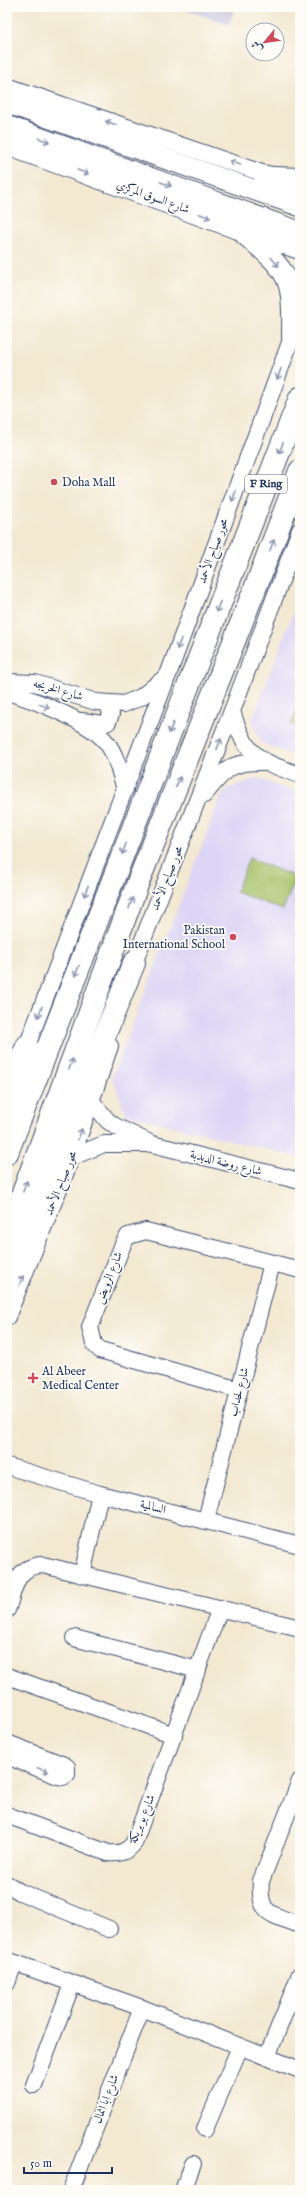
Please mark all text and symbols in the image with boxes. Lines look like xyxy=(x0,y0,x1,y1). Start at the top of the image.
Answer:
north arrow xyxy=(245,22,285,62)
text: ش xyxy=(248,38,266,55)
one-way arrow xyxy=(105,119,118,126)
one-way arrow xyxy=(37,136,49,144)
one-way arrow xyxy=(229,159,242,166)
one-way arrow xyxy=(77,169,89,177)
street label: شارع السوق المركزي xyxy=(113,177,192,220)
one-way arrow xyxy=(160,180,172,188)
one-way arrow xyxy=(199,213,211,221)
one-way arrow xyxy=(271,257,280,268)
one-way arrow xyxy=(274,367,282,379)
one-way arrow xyxy=(276,441,284,453)
place label: Doha Mall xyxy=(62,475,116,490)
road number: F Ring xyxy=(245,475,287,493)
marker: Doha Mall xyxy=(49,477,59,487)
one-way arrow xyxy=(230,489,237,502)
street label: محور صباح الأحمد xyxy=(192,515,235,587)
one-way arrow xyxy=(269,539,277,551)
one-way arrow xyxy=(214,600,222,612)
one-way arrow xyxy=(175,637,183,649)
street label: شارع الخريجه xyxy=(31,676,85,707)
one-way arrow xyxy=(37,702,49,710)
one-way arrow xyxy=(167,722,175,734)
one-way arrow xyxy=(216,738,224,750)
one-way arrow xyxy=(175,776,183,788)
street label: محور صباح الأحمد xyxy=(145,842,190,914)
one-way arrow xyxy=(120,843,128,855)
one-way arrow xyxy=(82,884,89,897)
one-way arrow xyxy=(127,897,135,909)
place label: Pakistan International School xyxy=(123,923,226,952)
marker: Pakistan International School xyxy=(228,932,238,942)
one-way arrow xyxy=(73,964,81,976)
one-way arrow xyxy=(36,1006,43,1019)
one-way arrow xyxy=(67,1058,75,1070)
one-way arrow xyxy=(77,1129,85,1141)
street label: محور صباح الأحمد xyxy=(39,1147,84,1219)
street label: شارع روضة الدبدبة xyxy=(188,1147,264,1182)
one-way arrow xyxy=(22,1180,30,1192)
street label: شارع الرويض xyxy=(92,1250,129,1307)
one-way arrow xyxy=(18,1275,26,1287)
place label: Al Abeer Medical Center xyxy=(41,1364,120,1393)
street label: شارع لحداب xyxy=(226,1366,255,1419)
marker: Al Abeer Medical Center xyxy=(27,1372,39,1384)
street label: السالمية xyxy=(139,1497,168,1518)
one-way arrow xyxy=(37,1767,49,1775)
street label: شارع بو بريكة xyxy=(125,1792,161,1848)
street label: شارع ابا انمال xyxy=(90,2072,125,2127)
scale bar xyxy=(24,2149,112,2175)
text: 50 m xyxy=(30,2156,52,2171)

